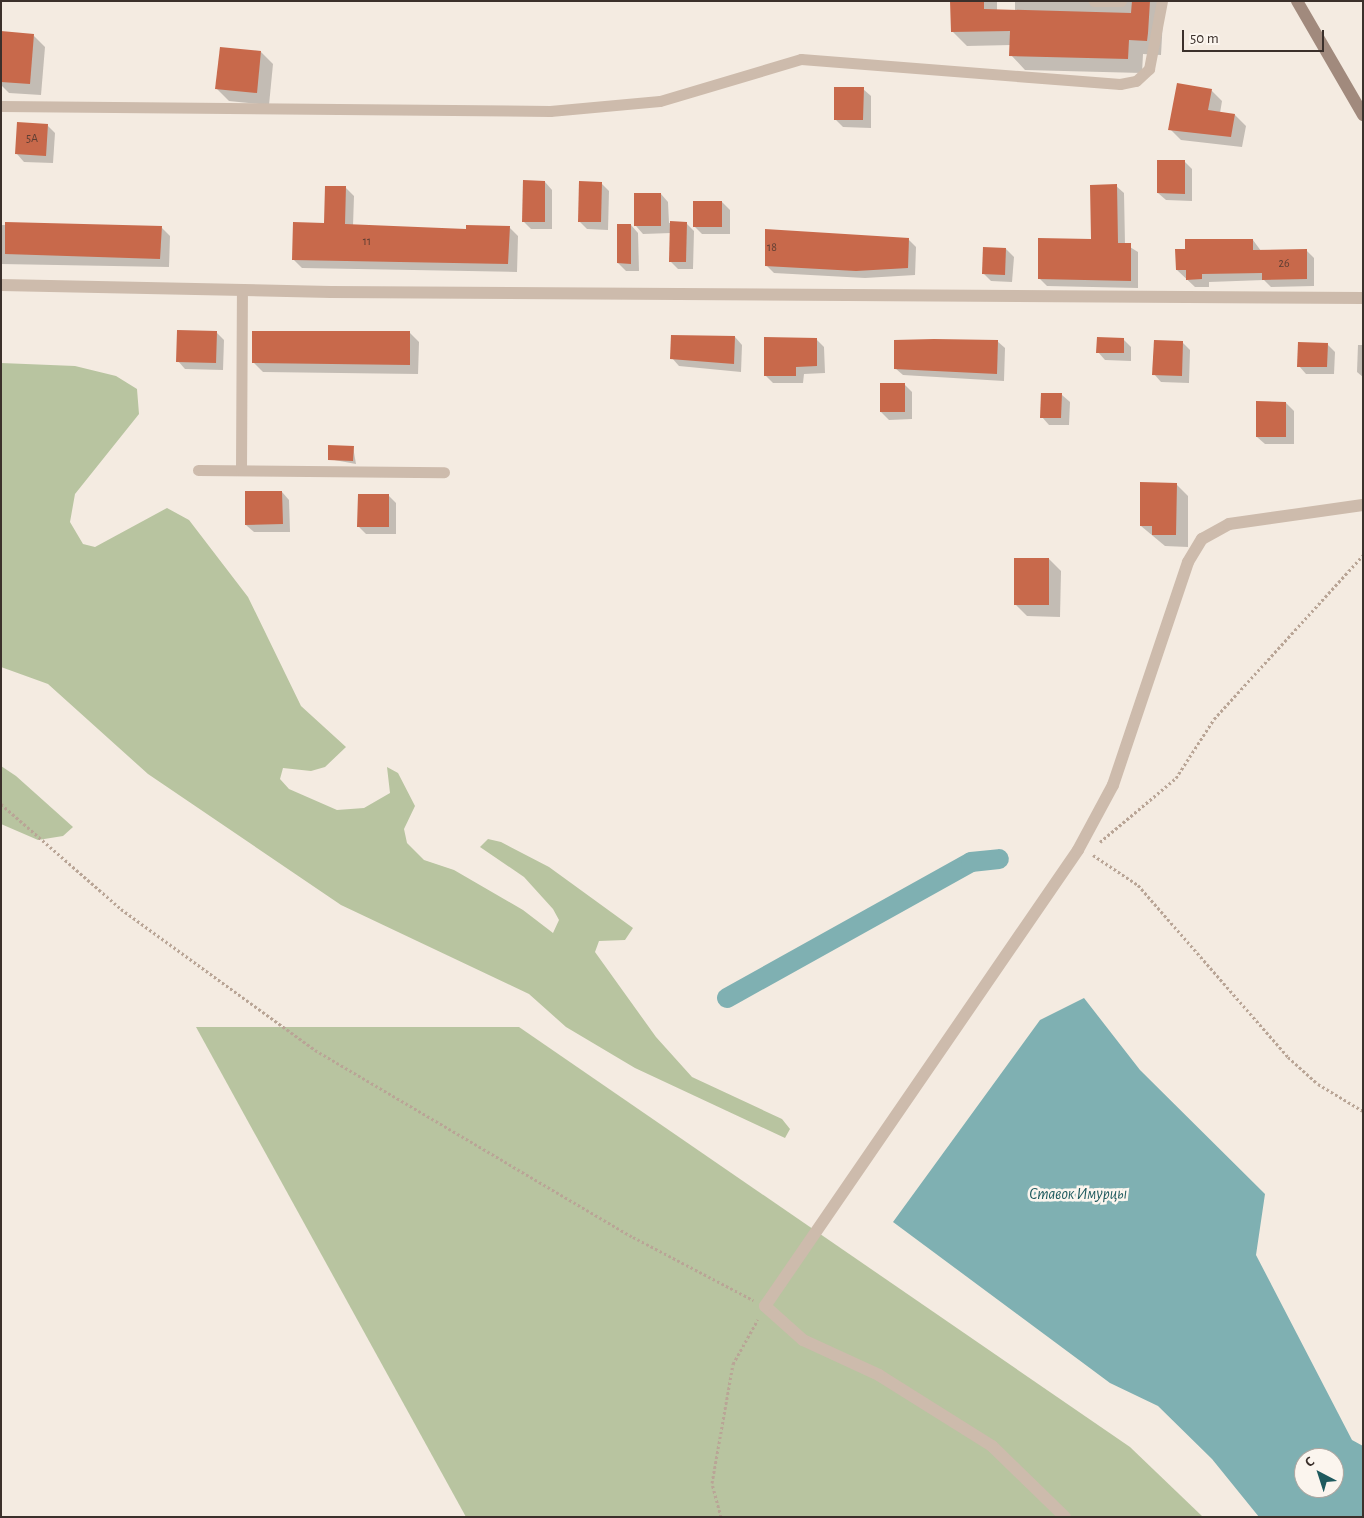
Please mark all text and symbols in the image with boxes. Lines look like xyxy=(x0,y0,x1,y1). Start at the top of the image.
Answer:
scale bar xyxy=(1184,20,1326,52)
text: 50 m xyxy=(1190,31,1219,46)
house number: 5А xyxy=(26,132,38,146)
house number: 11 xyxy=(363,235,371,249)
house number: 18 xyxy=(767,241,777,255)
house number: 26 xyxy=(1278,257,1290,271)
water label: Ставок Имурцы xyxy=(1029,1184,1127,1204)
north arrow xyxy=(1294,1448,1344,1498)
text: С xyxy=(1303,1454,1317,1470)

